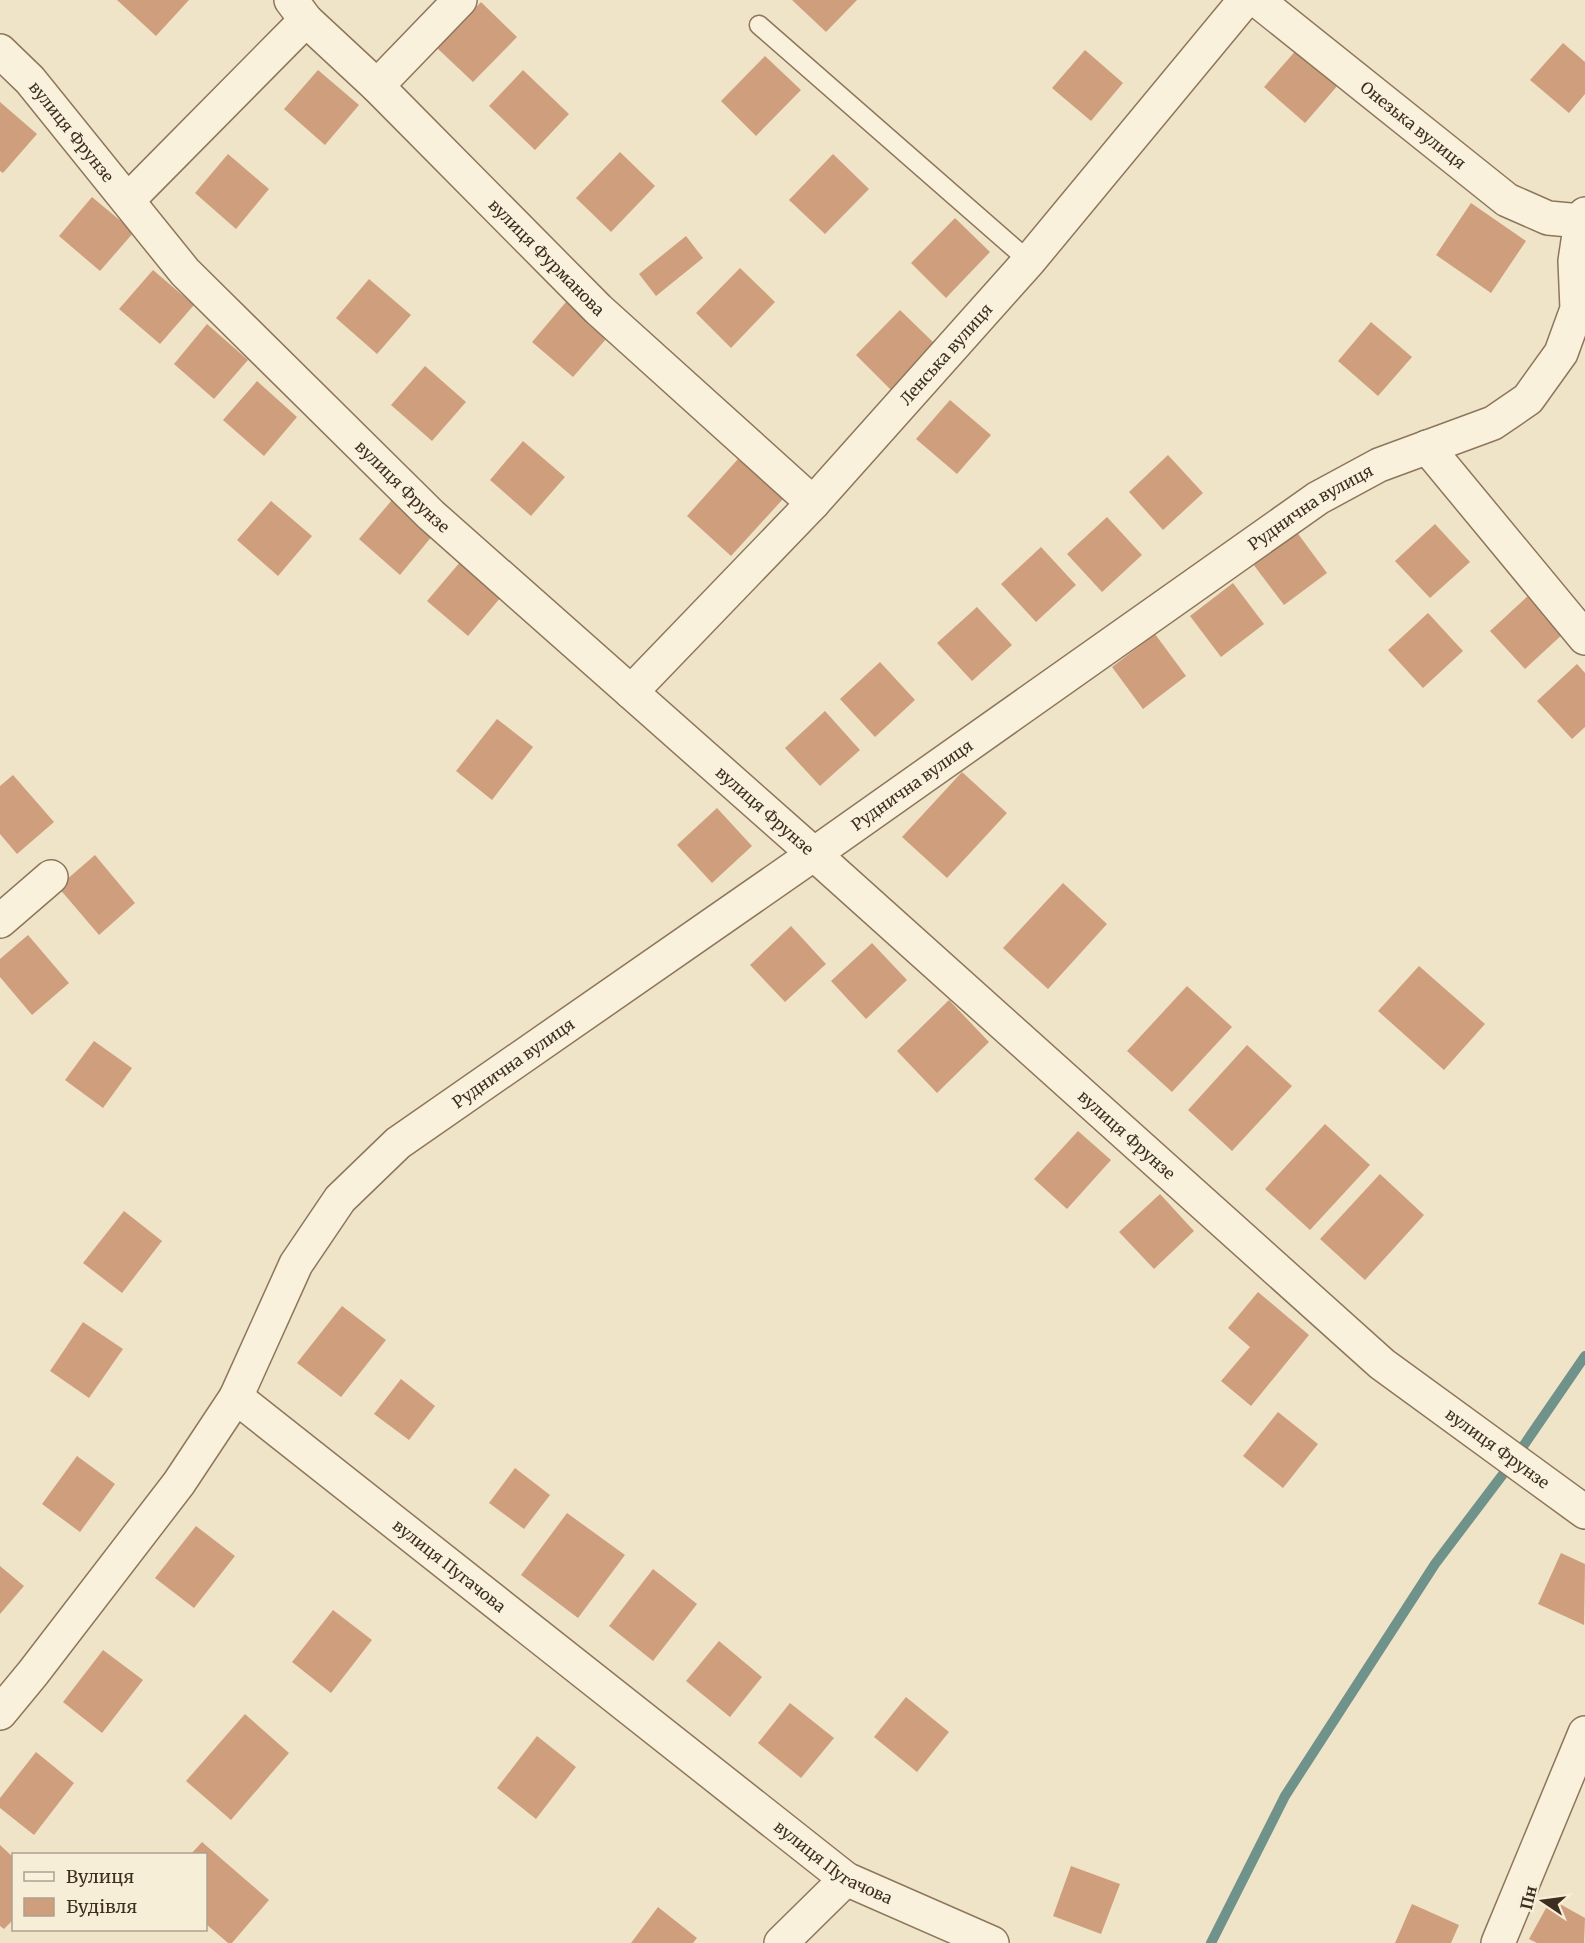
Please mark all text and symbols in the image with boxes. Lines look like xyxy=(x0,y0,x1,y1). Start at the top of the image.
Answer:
street label: вулиця Фрунзе xyxy=(25,77,118,186)
street label: Онезька вулиця xyxy=(1356,77,1470,173)
street label: вулиця Фурманова xyxy=(485,195,609,320)
street label: Ленська вулиця xyxy=(896,299,996,409)
street label: вулиця Фрунзе xyxy=(351,436,454,537)
street label: Руднична вулиця xyxy=(1244,460,1376,554)
street label: Руднична вулиця xyxy=(847,735,977,835)
street label: вулиця Фрунзе xyxy=(712,762,818,859)
street label: Руднична вулиця xyxy=(448,1014,578,1112)
street label: вулиця Фрунзе xyxy=(1074,1086,1179,1184)
street label: вулиця Фрунзе xyxy=(1442,1404,1553,1493)
street label: вулиця Пугачова xyxy=(389,1515,510,1617)
street label: вулиця Пугачова xyxy=(770,1816,896,1908)
legend xyxy=(12,1853,207,1931)
text: Вулиця xyxy=(66,1865,134,1888)
north arrow xyxy=(1513,1871,1573,1931)
text: Пн xyxy=(1516,1884,1541,1912)
text: Будівля xyxy=(66,1895,137,1918)

